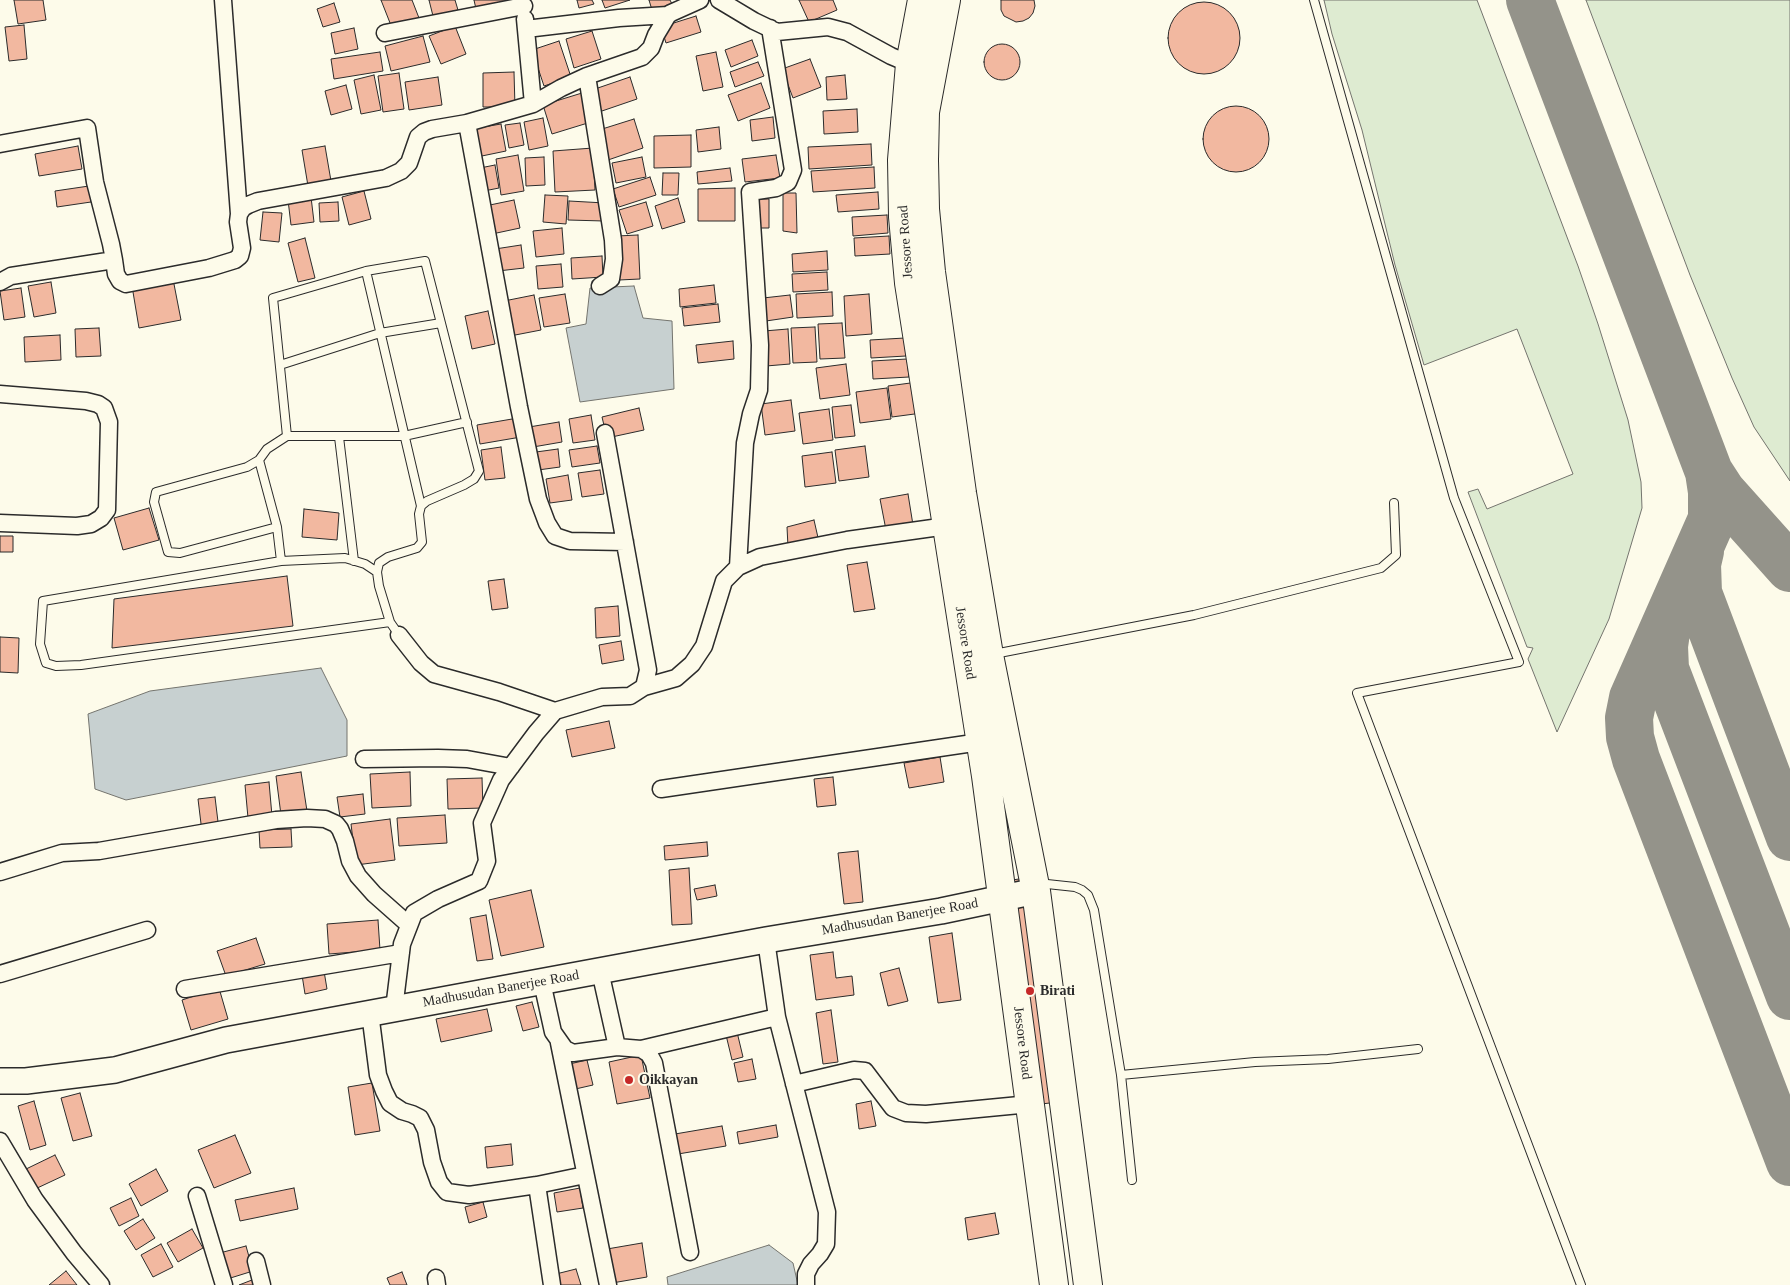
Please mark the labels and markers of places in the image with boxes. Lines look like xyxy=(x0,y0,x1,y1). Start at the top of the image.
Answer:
place label: Birati xyxy=(1040,983,1075,999)
marker: Birati xyxy=(1024,985,1036,997)
place label: Oikkayan xyxy=(639,1072,698,1088)
marker: Oikkayan xyxy=(623,1074,635,1086)

